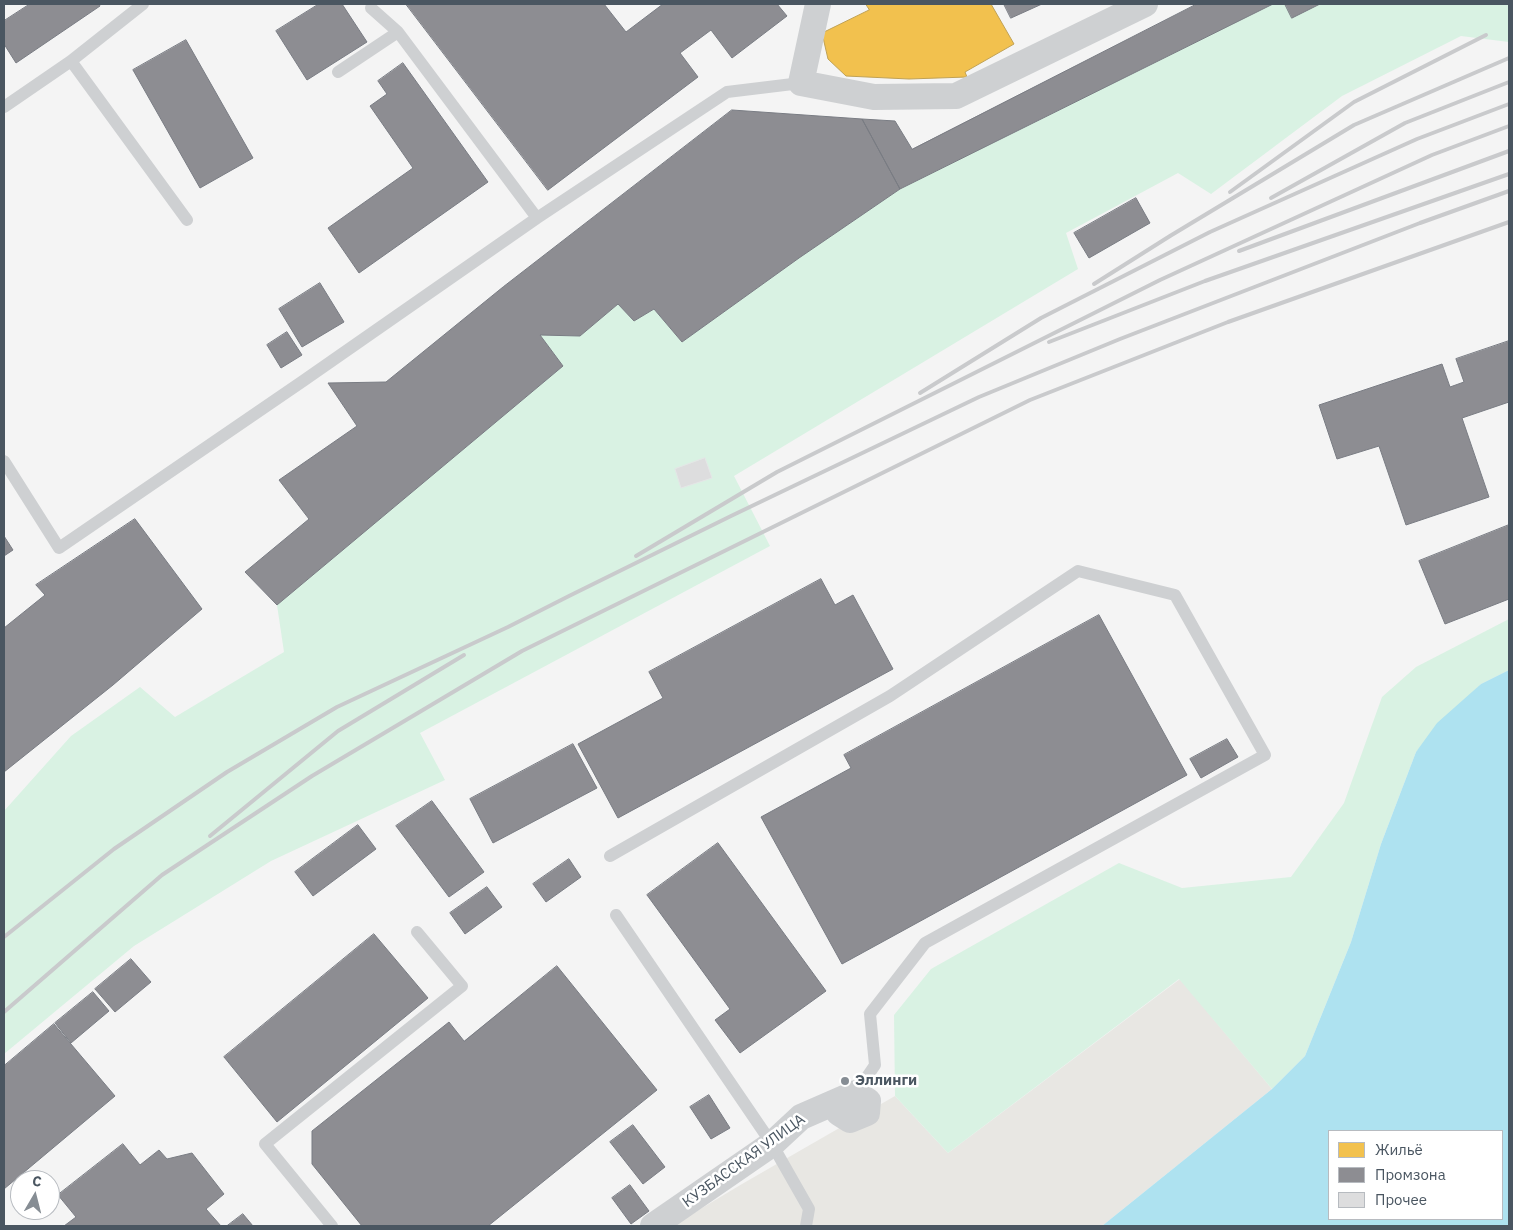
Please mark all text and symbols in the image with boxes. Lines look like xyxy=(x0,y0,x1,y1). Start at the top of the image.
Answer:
place label: Эллинги xyxy=(855,1072,917,1090)
marker: Эллинги xyxy=(839,1075,851,1087)
street label: КУЗБАССКАЯ УЛИЦА xyxy=(679,1110,809,1212)
legend xyxy=(1328,1130,1503,1220)
text: Жильё xyxy=(1375,1140,1423,1159)
text: Промзона xyxy=(1375,1165,1446,1184)
north arrow xyxy=(10,1170,60,1220)
text: С xyxy=(31,1172,43,1191)
text: Прочее xyxy=(1375,1190,1427,1209)

